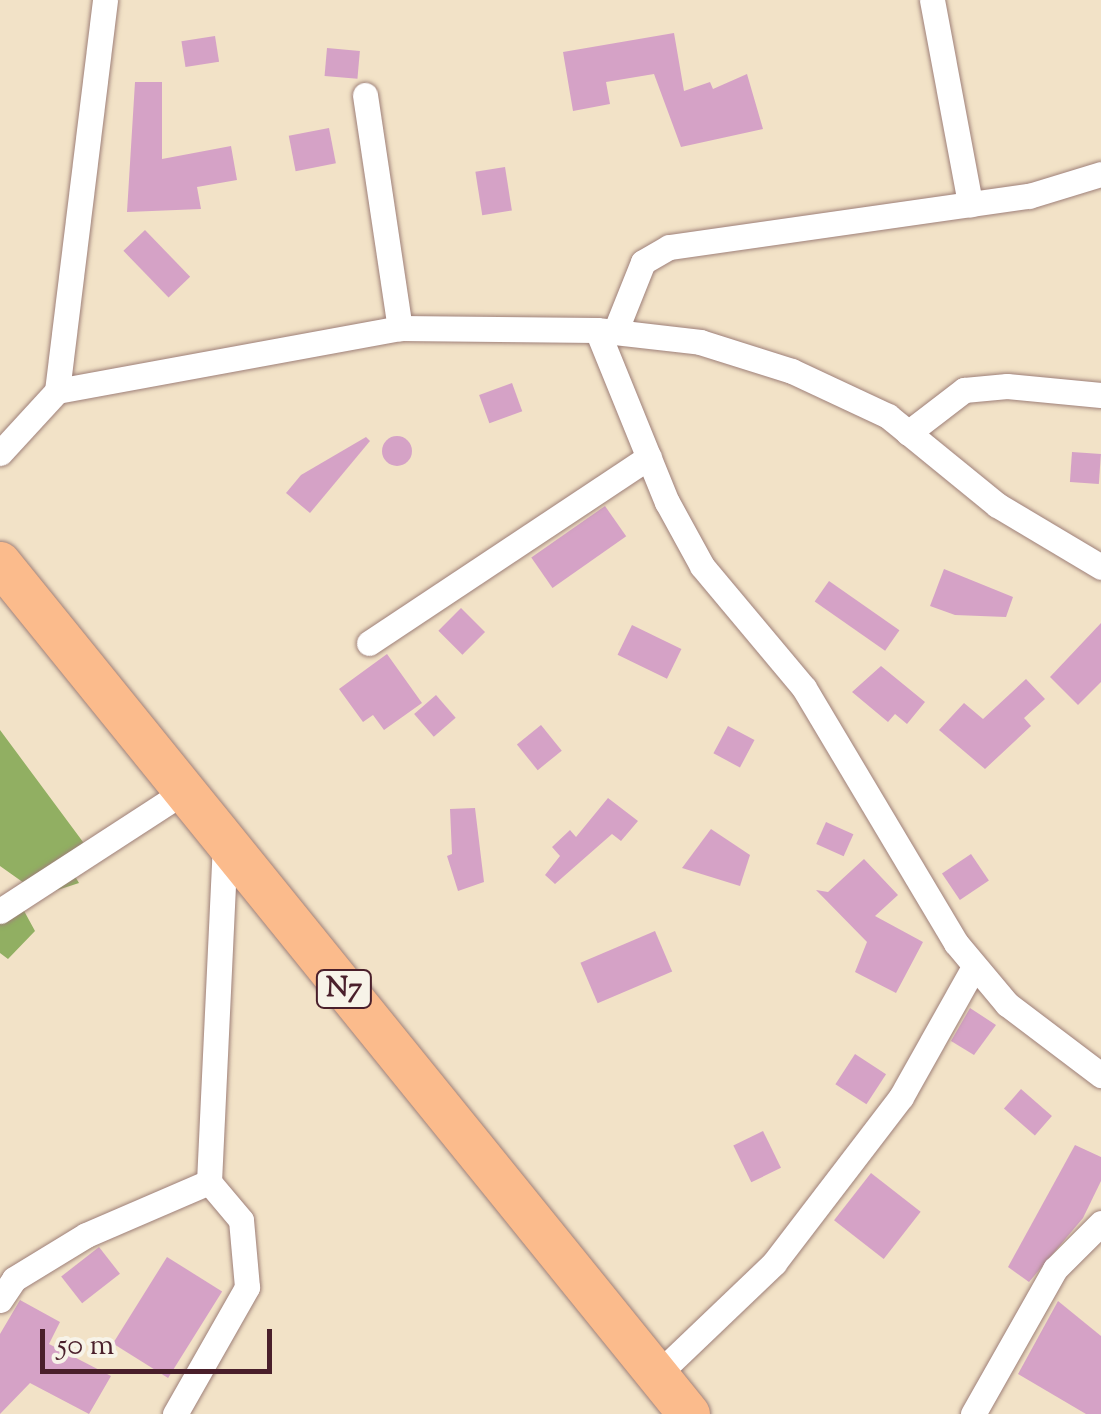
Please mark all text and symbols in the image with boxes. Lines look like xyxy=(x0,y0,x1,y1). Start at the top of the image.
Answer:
road number: N7 xyxy=(314,966,374,1012)
scale bar xyxy=(45,1309,278,1371)
text: 50 m xyxy=(57,1325,114,1368)

